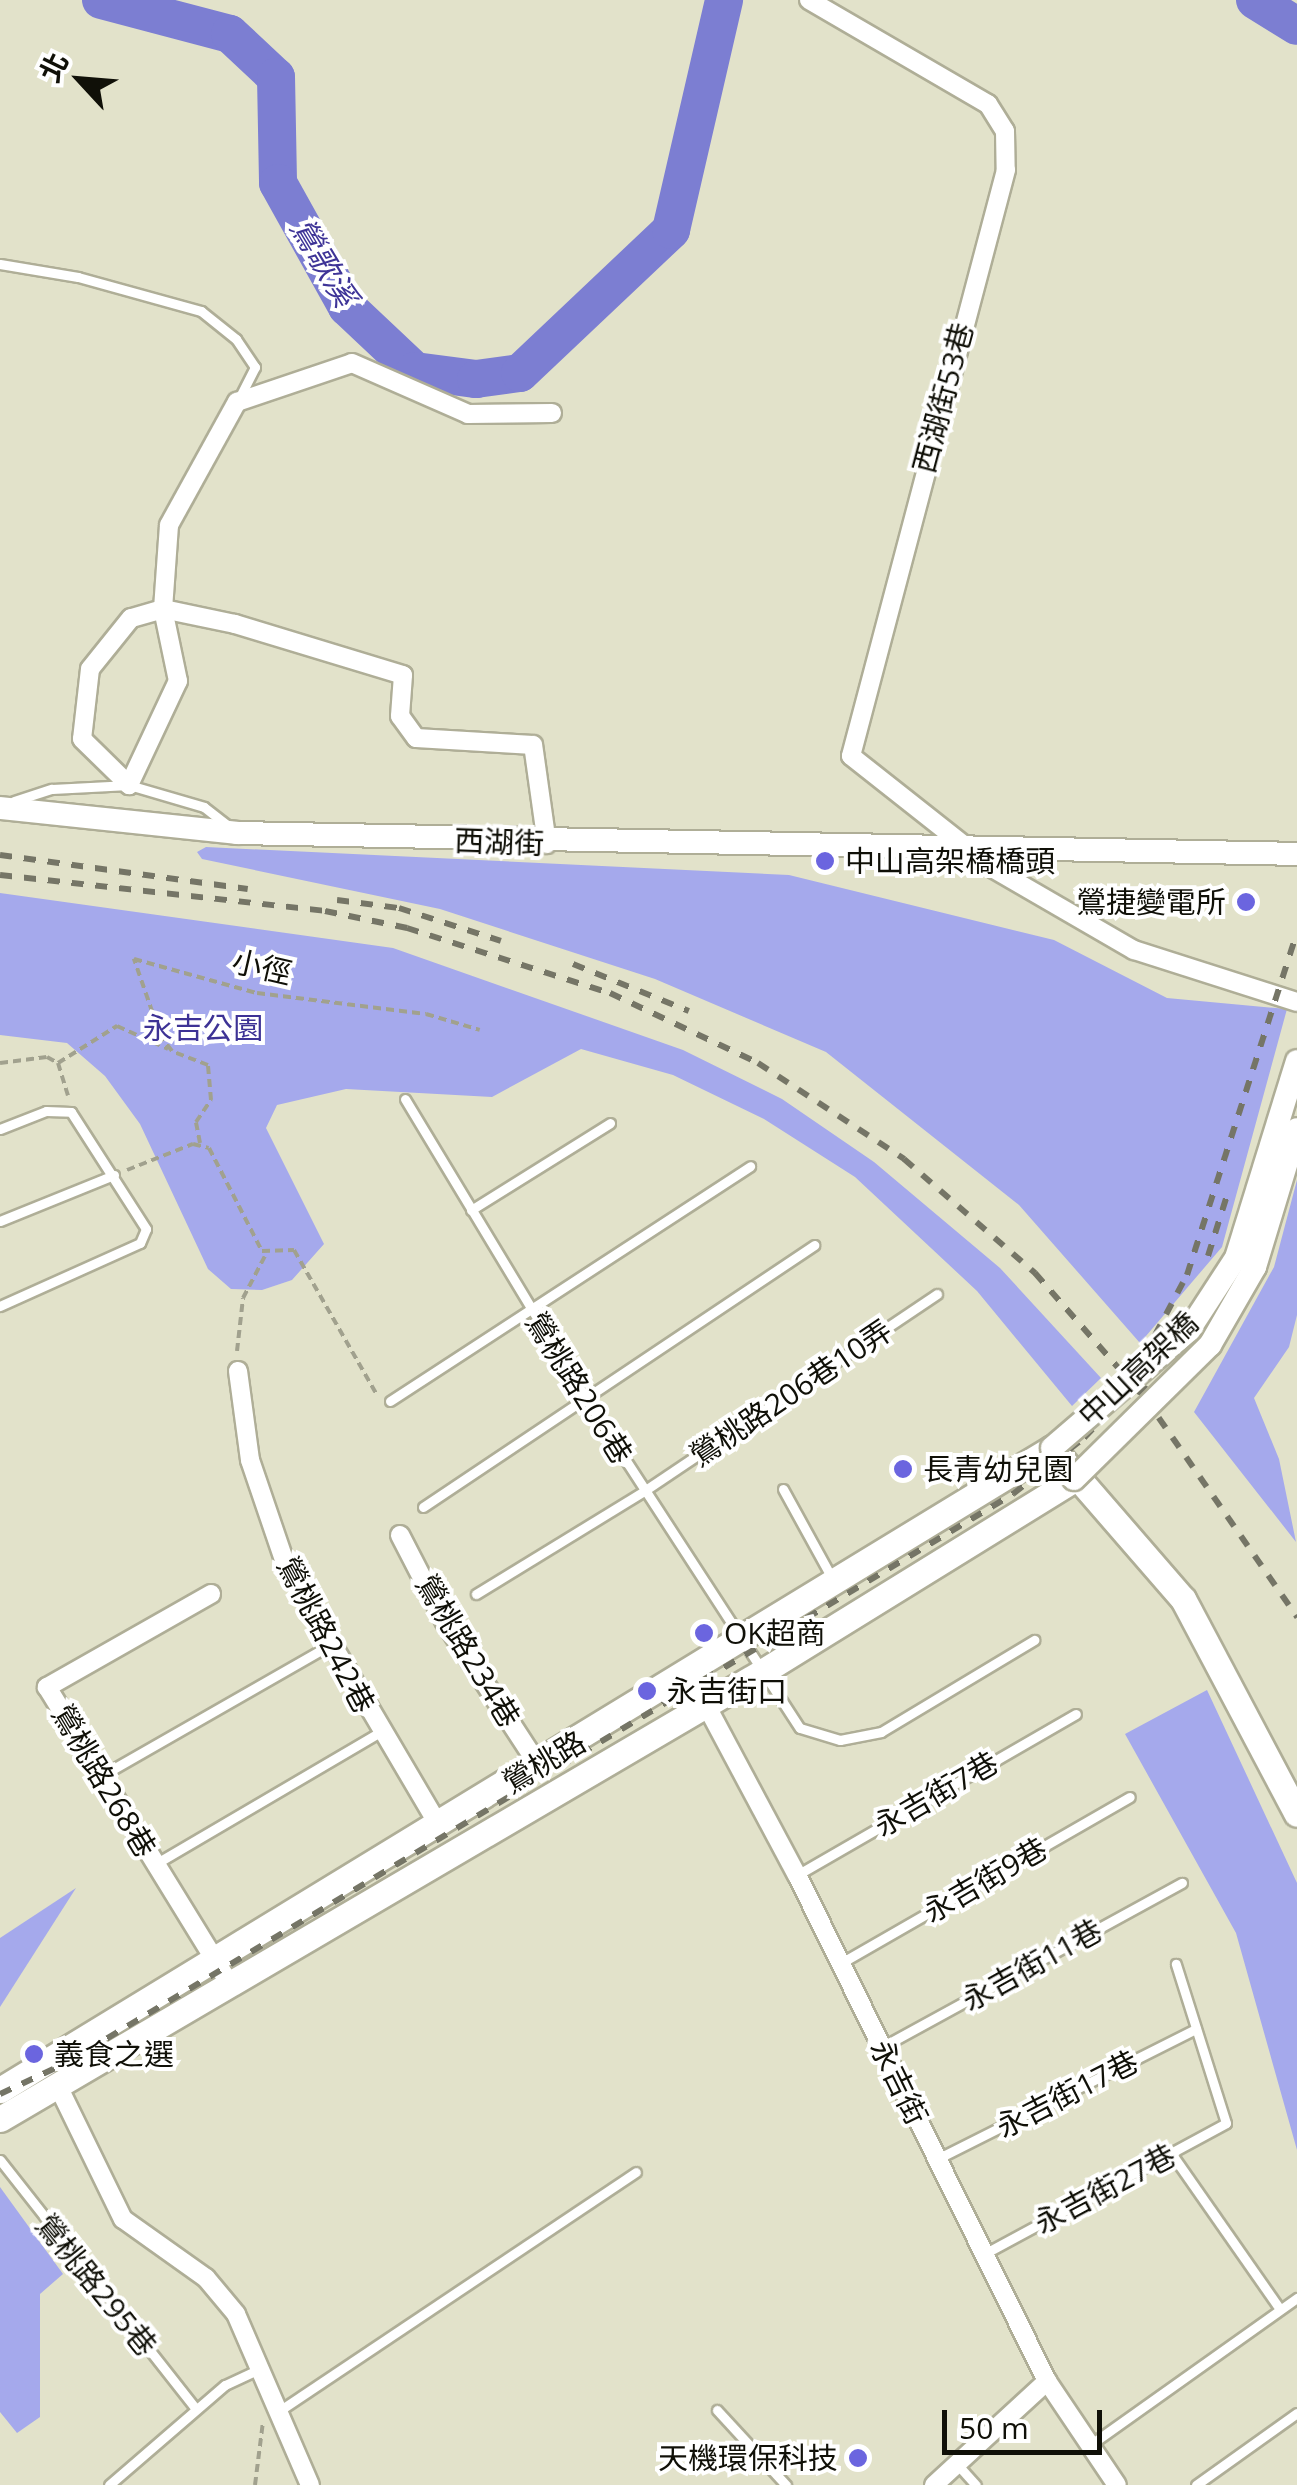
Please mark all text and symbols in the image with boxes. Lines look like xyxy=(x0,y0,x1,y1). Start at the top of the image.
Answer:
north arrow xyxy=(30,30,130,130)
text: 北 xyxy=(30,46,76,88)
water label: 鶯歌溪 xyxy=(283,211,365,313)
street label: 西湖街53巷 xyxy=(906,319,980,477)
street label: 西湖街 xyxy=(453,822,545,862)
place label: 中山高架橋橋頭 xyxy=(845,843,1055,879)
marker: 中山高架橋橋頭 xyxy=(814,850,836,872)
place label: 鶯捷變電所 xyxy=(1076,884,1226,920)
marker: 鶯捷變電所 xyxy=(1235,891,1257,913)
street label: 小徑 xyxy=(229,943,295,991)
park label: 永吉公園 xyxy=(143,1010,263,1046)
street label: 中山高架橋 xyxy=(1071,1305,1205,1433)
street label: 鶯桃路206巷 xyxy=(518,1306,640,1470)
street label: 鶯桃路206巷10弄 xyxy=(683,1312,899,1474)
place label: 長青幼兒園 xyxy=(923,1451,1073,1487)
marker: 長青幼兒園 xyxy=(892,1458,914,1480)
street label: 鶯桃路242巷 xyxy=(270,1551,382,1719)
street label: 鶯桃路234巷 xyxy=(408,1568,528,1734)
place label: OK超商 xyxy=(724,1615,826,1651)
marker: OK超商 xyxy=(693,1622,715,1644)
place label: 永吉街口 xyxy=(667,1673,787,1709)
marker: 永吉街口 xyxy=(636,1680,658,1702)
street label: 鶯桃路268巷 xyxy=(44,1698,164,1864)
street label: 鶯桃路 xyxy=(496,1723,592,1801)
street label: 永吉街7巷 xyxy=(868,1744,1004,1844)
street label: 永吉街9巷 xyxy=(917,1830,1053,1930)
street label: 永吉街11巷 xyxy=(956,1912,1108,2018)
street label: 永吉街 xyxy=(863,2034,935,2130)
place label: 義食之選 xyxy=(54,2036,174,2072)
marker: 義食之選 xyxy=(23,2043,45,2065)
street label: 永吉街17巷 xyxy=(990,2043,1144,2145)
street label: 永吉街27巷 xyxy=(1028,2137,1182,2241)
street label: 鶯桃路295巷 xyxy=(28,2207,164,2363)
scale bar xyxy=(947,2390,1107,2452)
text: 50 m xyxy=(959,2407,1029,2448)
place label: 天機環保科技 xyxy=(658,2440,838,2476)
marker: 天機環保科技 xyxy=(847,2447,869,2469)

